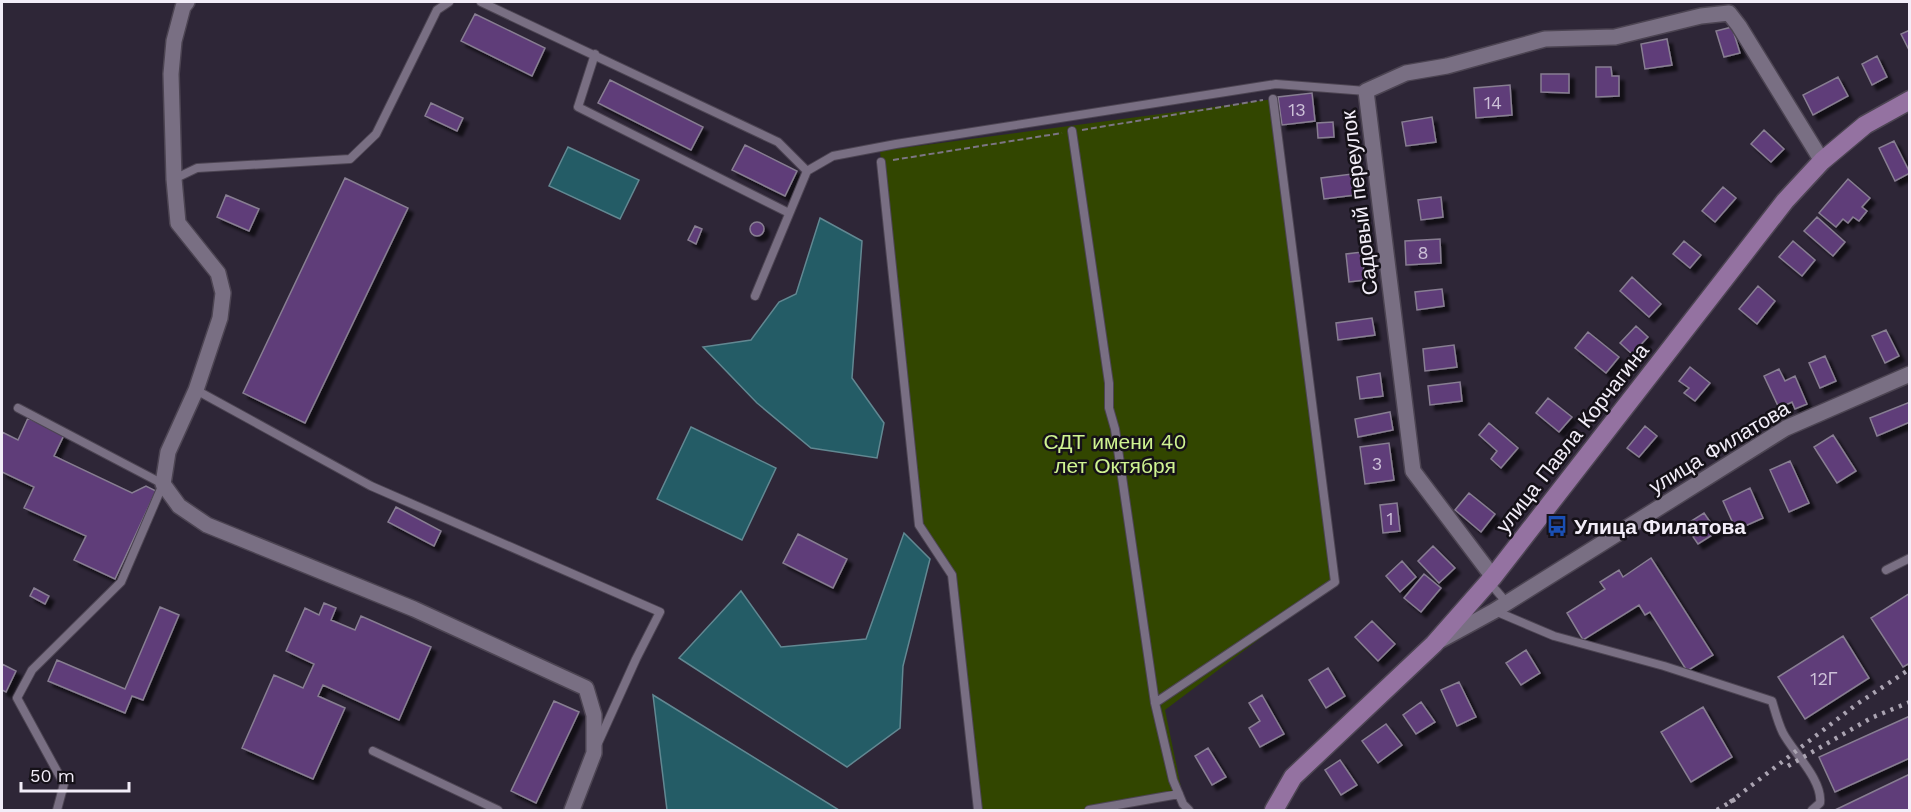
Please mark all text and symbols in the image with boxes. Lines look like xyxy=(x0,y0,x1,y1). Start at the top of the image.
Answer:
house number: 14 xyxy=(1484,92,1502,113)
house number: 13 xyxy=(1288,99,1306,120)
street label: Садовый переулок xyxy=(1335,109,1383,297)
house number: 8 xyxy=(1417,242,1429,263)
street label: улица Павла Корчагина xyxy=(1490,338,1654,538)
street label: улица Филатова xyxy=(1644,395,1794,499)
park label: СДТ имени 40 лет Октября xyxy=(1043,429,1187,478)
house number: 3 xyxy=(1372,453,1382,474)
house number: 1 xyxy=(1386,508,1394,529)
bus stop icon: Улица Филатова xyxy=(1545,514,1569,538)
place label: Улица Филатова xyxy=(1574,514,1746,539)
house number: 12Г xyxy=(1810,668,1838,689)
scale bar xyxy=(21,755,129,793)
text: 50 m xyxy=(30,765,75,786)

